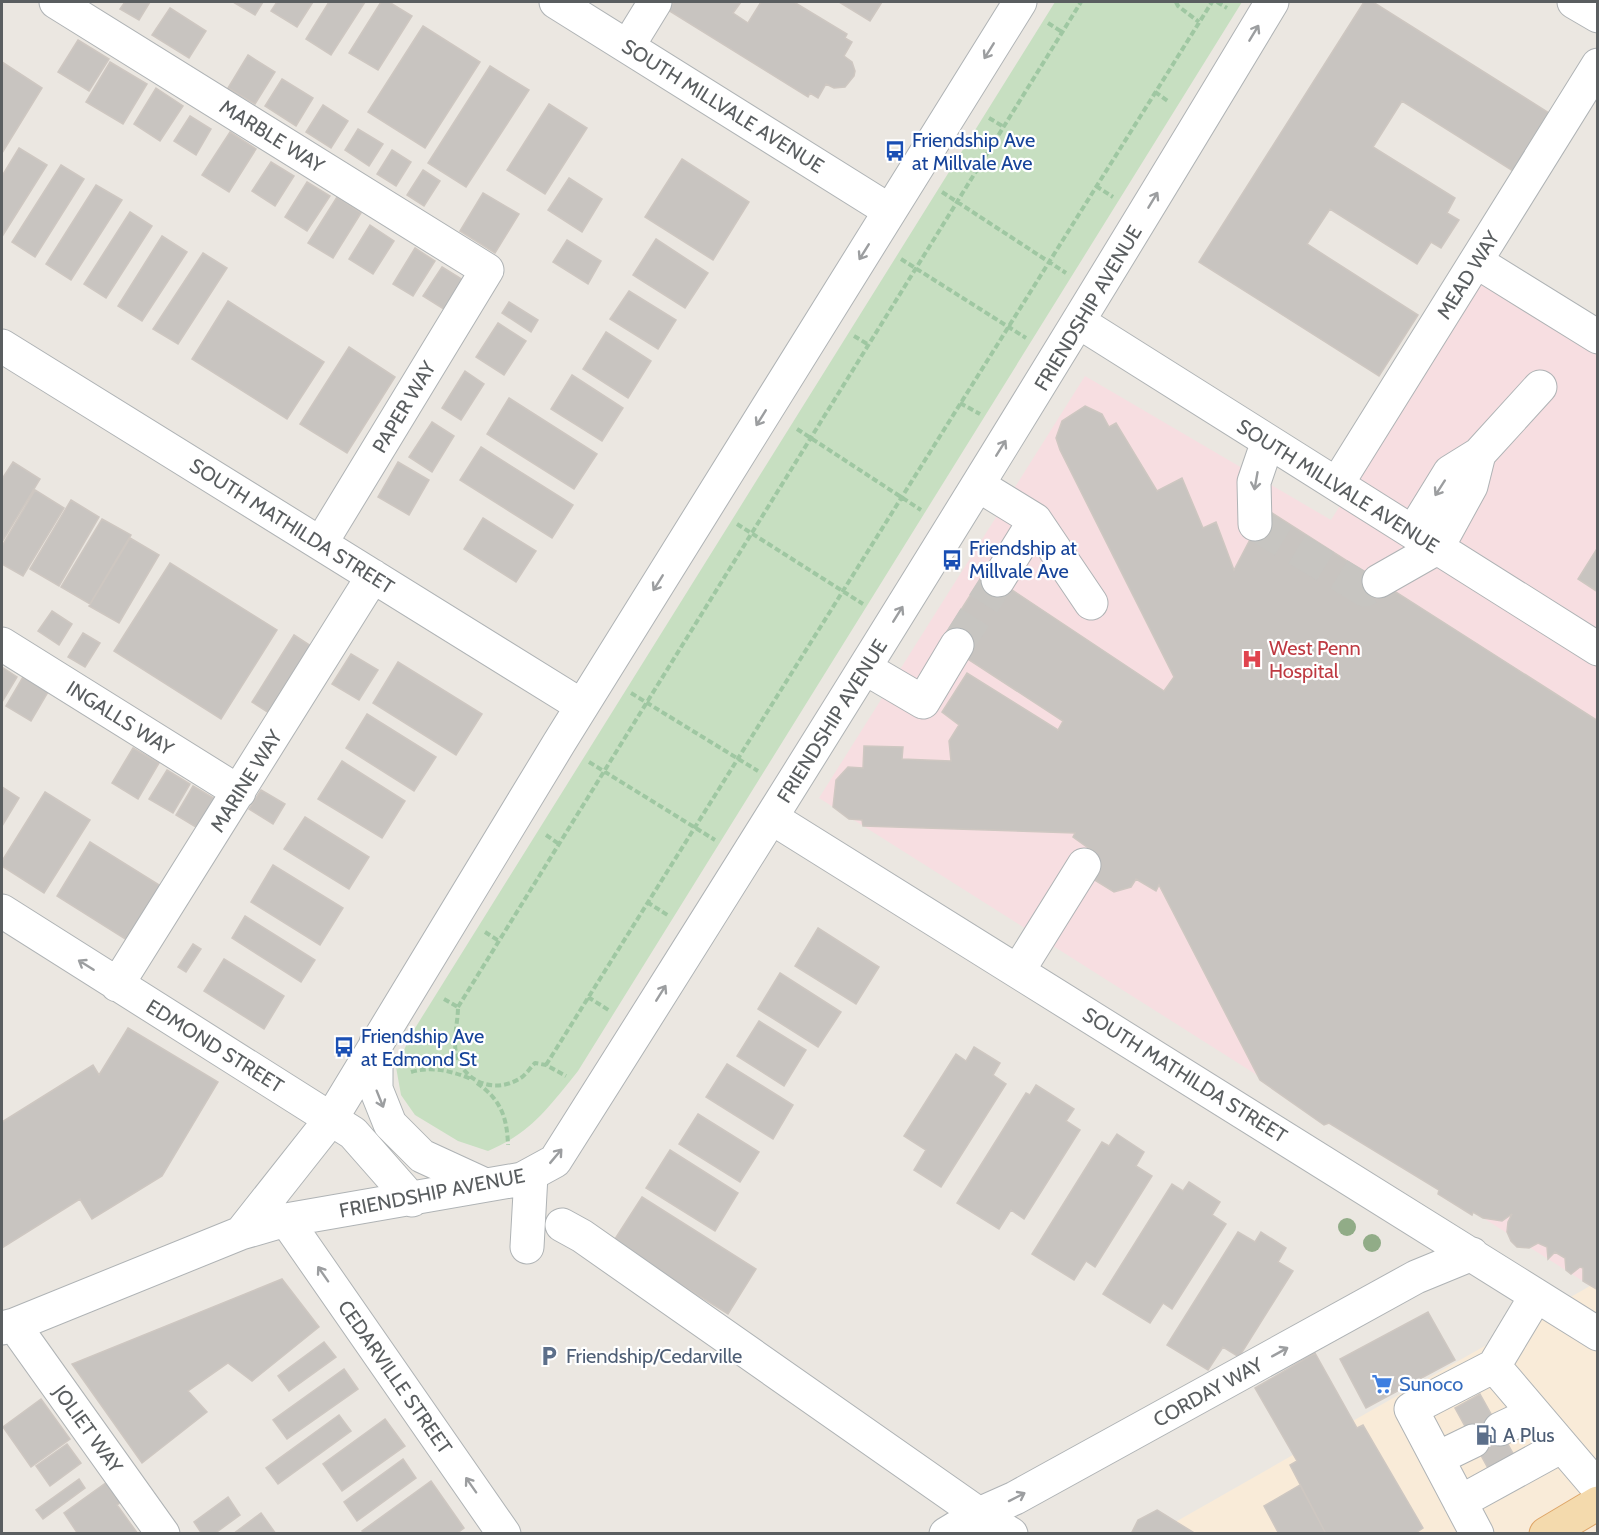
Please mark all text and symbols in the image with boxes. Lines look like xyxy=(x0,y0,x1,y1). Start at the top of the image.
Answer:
one-way arrow xyxy=(1248,25,1260,42)
street label: SOUTH MILLVALE AVENUE xyxy=(618,34,828,178)
one-way arrow xyxy=(983,42,995,59)
street label: MARBLE WAY xyxy=(215,94,329,178)
place label: Friendship Ave at Millvale Ave xyxy=(912,128,1035,175)
bus stop icon: Friendship Ave at Millvale Ave xyxy=(883,139,907,163)
one-way arrow xyxy=(1148,192,1160,209)
street label: FRIENDSHIP AVENUE xyxy=(1029,221,1147,395)
street label: MEAD WAY xyxy=(1432,226,1505,323)
one-way arrow xyxy=(858,243,870,260)
street label: PAPER WAY xyxy=(367,356,441,457)
one-way arrow xyxy=(755,409,767,426)
street label: SOUTH MILLVALE AVENUE xyxy=(1233,414,1443,558)
one-way arrow xyxy=(996,440,1008,457)
street label: SOUTH MATHILDA STREET xyxy=(185,453,399,599)
one-way arrow xyxy=(1250,471,1261,491)
one-way arrow xyxy=(1434,479,1446,495)
place label: Friendship at Millvale Ave xyxy=(969,536,1077,583)
bus stop icon: Friendship at Millvale Ave xyxy=(940,548,964,572)
one-way arrow xyxy=(651,574,663,591)
one-way arrow xyxy=(893,606,905,623)
street label: FRIENDSHIP AVENUE xyxy=(772,635,892,807)
place label: West Penn Hospital xyxy=(1269,636,1361,683)
hospital icon: West Penn Hospital xyxy=(1240,647,1264,671)
street label: INGALLS WAY xyxy=(62,676,179,761)
street label: MARINE WAY xyxy=(205,725,287,837)
one-way arrow xyxy=(78,958,95,970)
one-way arrow xyxy=(655,984,668,1001)
street label: EDMOND STREET xyxy=(142,994,288,1098)
street label: SOUTH MATHILDA STREET xyxy=(1078,1002,1292,1148)
place label: Friendship Ave at Edmond St xyxy=(361,1024,484,1071)
bus stop icon: Friendship Ave at Edmond St xyxy=(332,1035,356,1059)
one-way arrow xyxy=(375,1089,386,1108)
one-way arrow xyxy=(549,1149,563,1165)
street label: FRIENDSHIP AVENUE xyxy=(337,1163,527,1223)
one-way arrow xyxy=(317,1266,329,1282)
street label: CEDARVILLE STREET xyxy=(333,1296,457,1459)
parking icon: Friendship/Cedarville xyxy=(537,1344,561,1368)
place label: Friendship/Cedarville xyxy=(566,1344,742,1368)
one-way arrow xyxy=(1271,1346,1288,1358)
street label: CORDAY WAY xyxy=(1149,1352,1267,1432)
supermarket icon: Sunoco xyxy=(1370,1372,1394,1396)
place label: Sunoco xyxy=(1399,1372,1463,1396)
street label: JOLIET WAY xyxy=(48,1380,128,1478)
fuel station icon: A Plus xyxy=(1474,1423,1498,1447)
place label: A Plus xyxy=(1503,1423,1555,1447)
one-way arrow xyxy=(465,1478,477,1494)
one-way arrow xyxy=(1007,1491,1025,1502)

